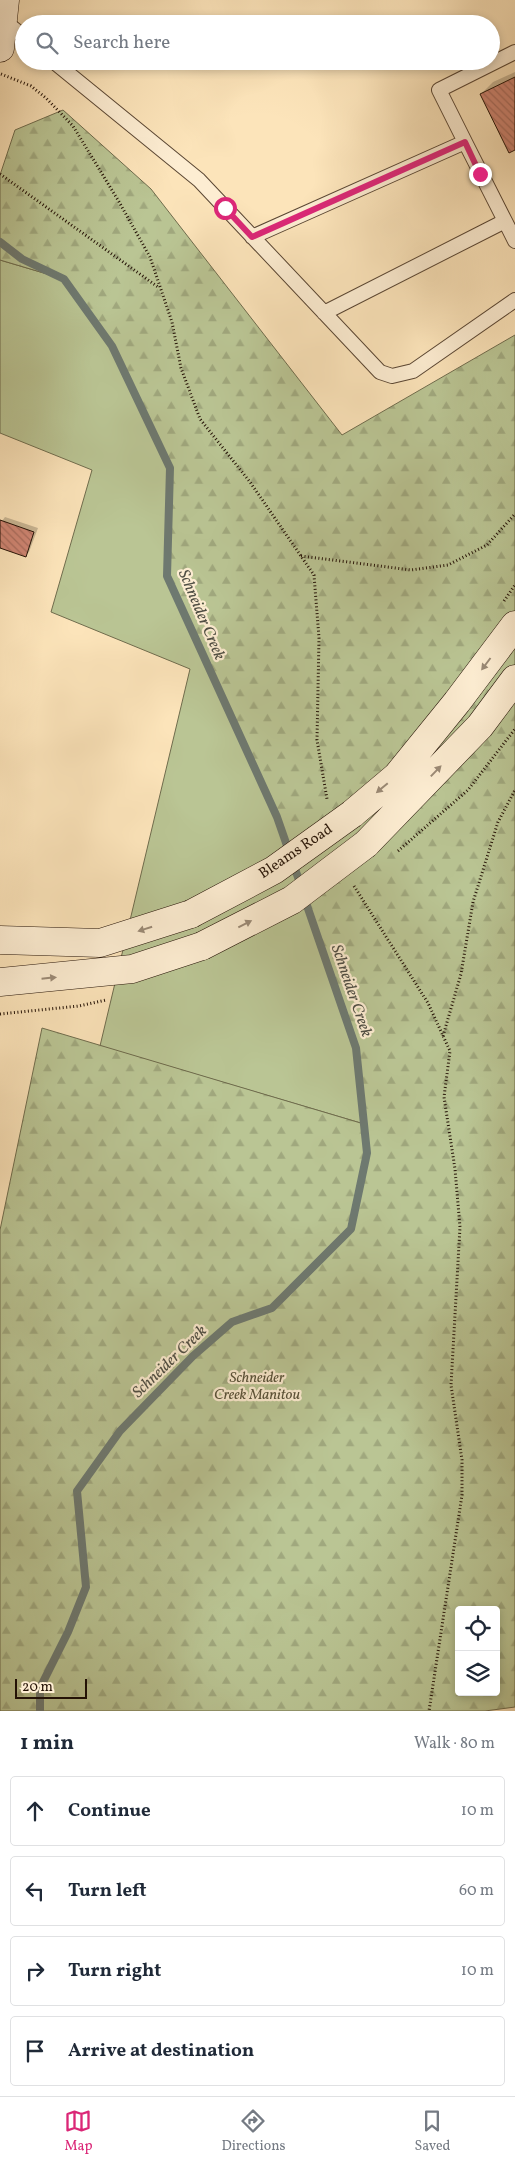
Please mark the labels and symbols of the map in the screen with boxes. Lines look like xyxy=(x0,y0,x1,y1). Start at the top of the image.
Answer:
route end xyxy=(469,163,492,186)
route start xyxy=(214,197,237,220)
water label: Schneider Creek xyxy=(172,566,230,664)
one-way arrow xyxy=(481,657,491,671)
one-way arrow xyxy=(430,765,442,777)
one-way arrow xyxy=(376,783,389,794)
street label: Bleams Road xyxy=(255,820,337,884)
one-way arrow xyxy=(238,920,253,928)
one-way arrow xyxy=(137,926,152,933)
water label: Schneider Creek xyxy=(325,942,377,1041)
one-way arrow xyxy=(41,974,57,982)
water label: Schneider Creek xyxy=(128,1320,213,1403)
park label: Schneider Creek Manitou xyxy=(214,1368,300,1406)
scale bar xyxy=(15,1676,88,1699)

